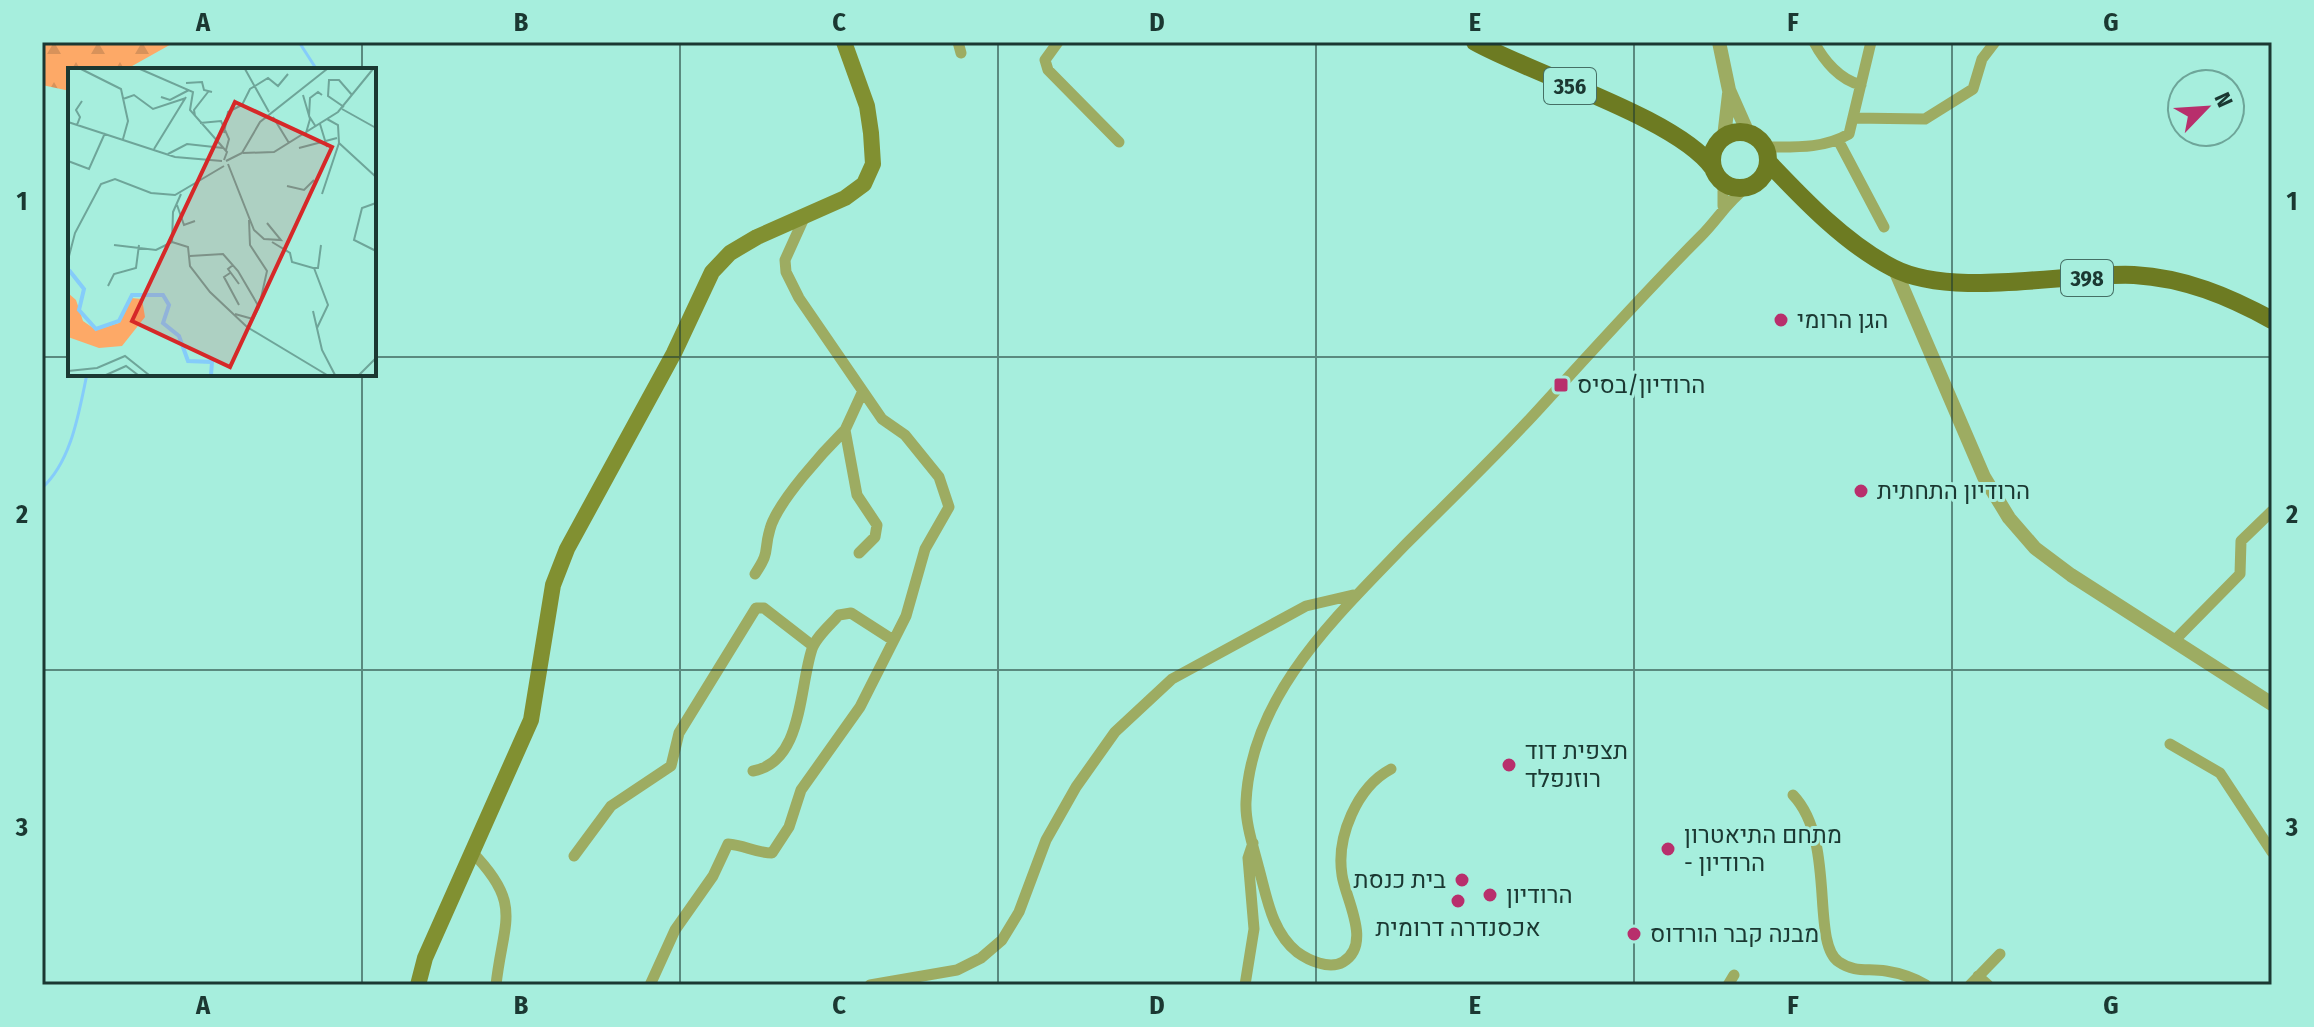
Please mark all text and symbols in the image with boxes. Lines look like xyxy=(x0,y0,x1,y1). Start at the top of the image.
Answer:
text: A xyxy=(195,7,211,38)
text: B xyxy=(514,7,529,38)
text: C xyxy=(832,7,846,38)
text: D xyxy=(1149,7,1165,38)
text: E xyxy=(1469,7,1481,38)
text: F xyxy=(1787,7,1799,38)
text: G xyxy=(2103,7,2119,38)
inset map xyxy=(68,68,376,376)
road number: 356 xyxy=(1544,68,1596,104)
north arrow xyxy=(2166,68,2246,148)
text: N xyxy=(2209,88,2239,111)
text: 1 xyxy=(17,186,28,217)
text: 1 xyxy=(2287,186,2298,217)
road number: 398 xyxy=(2061,260,2113,296)
place label: הגן הרומי xyxy=(1797,306,1888,334)
marker: הגן הרומי xyxy=(1772,311,1790,329)
place label: הרודיון/בסיס xyxy=(1577,371,1705,399)
marker: הרודיון/בסיס xyxy=(1552,376,1570,394)
place label: הרודיון התחתית xyxy=(1877,477,2030,505)
marker: הרודיון התחתית xyxy=(1852,482,1870,500)
text: 2 xyxy=(15,499,28,530)
text: 2 xyxy=(2285,499,2298,530)
place label: תצפית דוד רוזנפלד xyxy=(1525,737,1628,793)
marker: תצפית דוד רוזנפלד xyxy=(1500,756,1518,774)
text: 3 xyxy=(15,812,28,843)
text: 3 xyxy=(2285,812,2298,843)
place label: מתחם התיאטרון - הרודיון xyxy=(1684,821,1842,877)
marker: מתחם התיאטרון - הרודיון xyxy=(1659,840,1677,858)
place label: בית כנסת xyxy=(1354,866,1446,894)
marker: בית כנסת xyxy=(1453,871,1471,889)
place label: הרודיון xyxy=(1506,881,1573,909)
marker: הרודיון xyxy=(1481,886,1499,904)
marker: אכסנדרה דרומית xyxy=(1449,892,1467,910)
place label: אכסנדרה דרומית xyxy=(1375,914,1541,942)
place label: מבנה קבר הורדוס xyxy=(1650,920,1819,948)
marker: מבנה קבר הורדוס xyxy=(1625,925,1643,943)
text: A xyxy=(195,990,211,1021)
text: B xyxy=(514,990,529,1021)
text: C xyxy=(832,990,846,1021)
text: D xyxy=(1149,990,1165,1021)
text: E xyxy=(1469,990,1481,1021)
text: F xyxy=(1787,990,1799,1021)
text: G xyxy=(2103,990,2119,1021)

